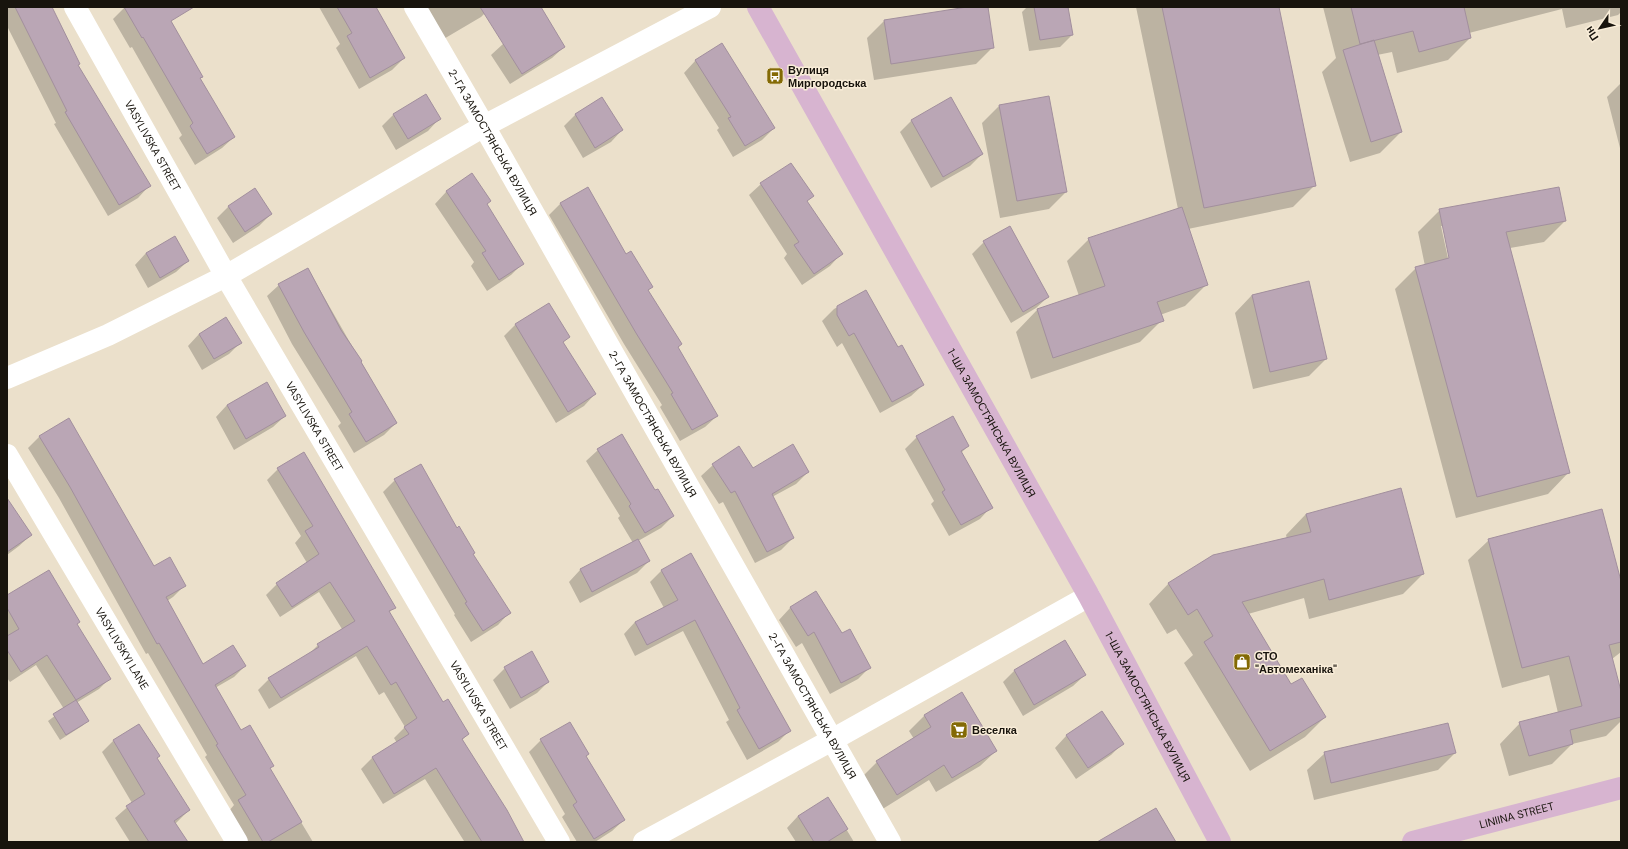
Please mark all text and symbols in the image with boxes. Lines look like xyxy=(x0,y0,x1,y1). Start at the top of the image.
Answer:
north arrow xyxy=(1580,8,1620,48)
text: Пн xyxy=(1582,24,1602,44)
place label: Вулиця Миргородська xyxy=(788,63,867,90)
bus stop icon: Вулиця Миргородська xyxy=(765,66,785,86)
street label: 2-ГА ЗАМОСТЯНСЬКА ВУЛИЦЯ xyxy=(446,67,540,218)
street label: VASYLIVSKA STREET xyxy=(122,98,184,194)
street label: 1-ША ЗАМОСТЯНСЬКА ВУЛИЦЯ xyxy=(944,346,1039,500)
street label: 2-ГА ЗАМОСТЯНСЬКА ВУЛИЦЯ xyxy=(606,348,700,500)
street label: VASYLIVSKA STREET xyxy=(283,379,346,474)
street label: VASYLIVSKYI LANE xyxy=(92,605,152,692)
street label: 1-ША ЗАМОСТЯНСЬКА ВУЛИЦЯ xyxy=(1102,629,1194,784)
street label: 2-ГА ЗАМОСТЯНСЬКА ВУЛИЦЯ xyxy=(766,630,860,782)
place label: СТО "Автомеханіка" xyxy=(1255,649,1337,676)
shop icon: СТО "Автомеханіка" xyxy=(1232,652,1252,672)
street label: VASYLIVSKA STREET xyxy=(447,658,511,753)
supermarket icon: Веселка xyxy=(949,720,969,740)
place label: Веселка xyxy=(972,723,1018,737)
street label: LINIINA STREET xyxy=(1478,799,1555,832)

